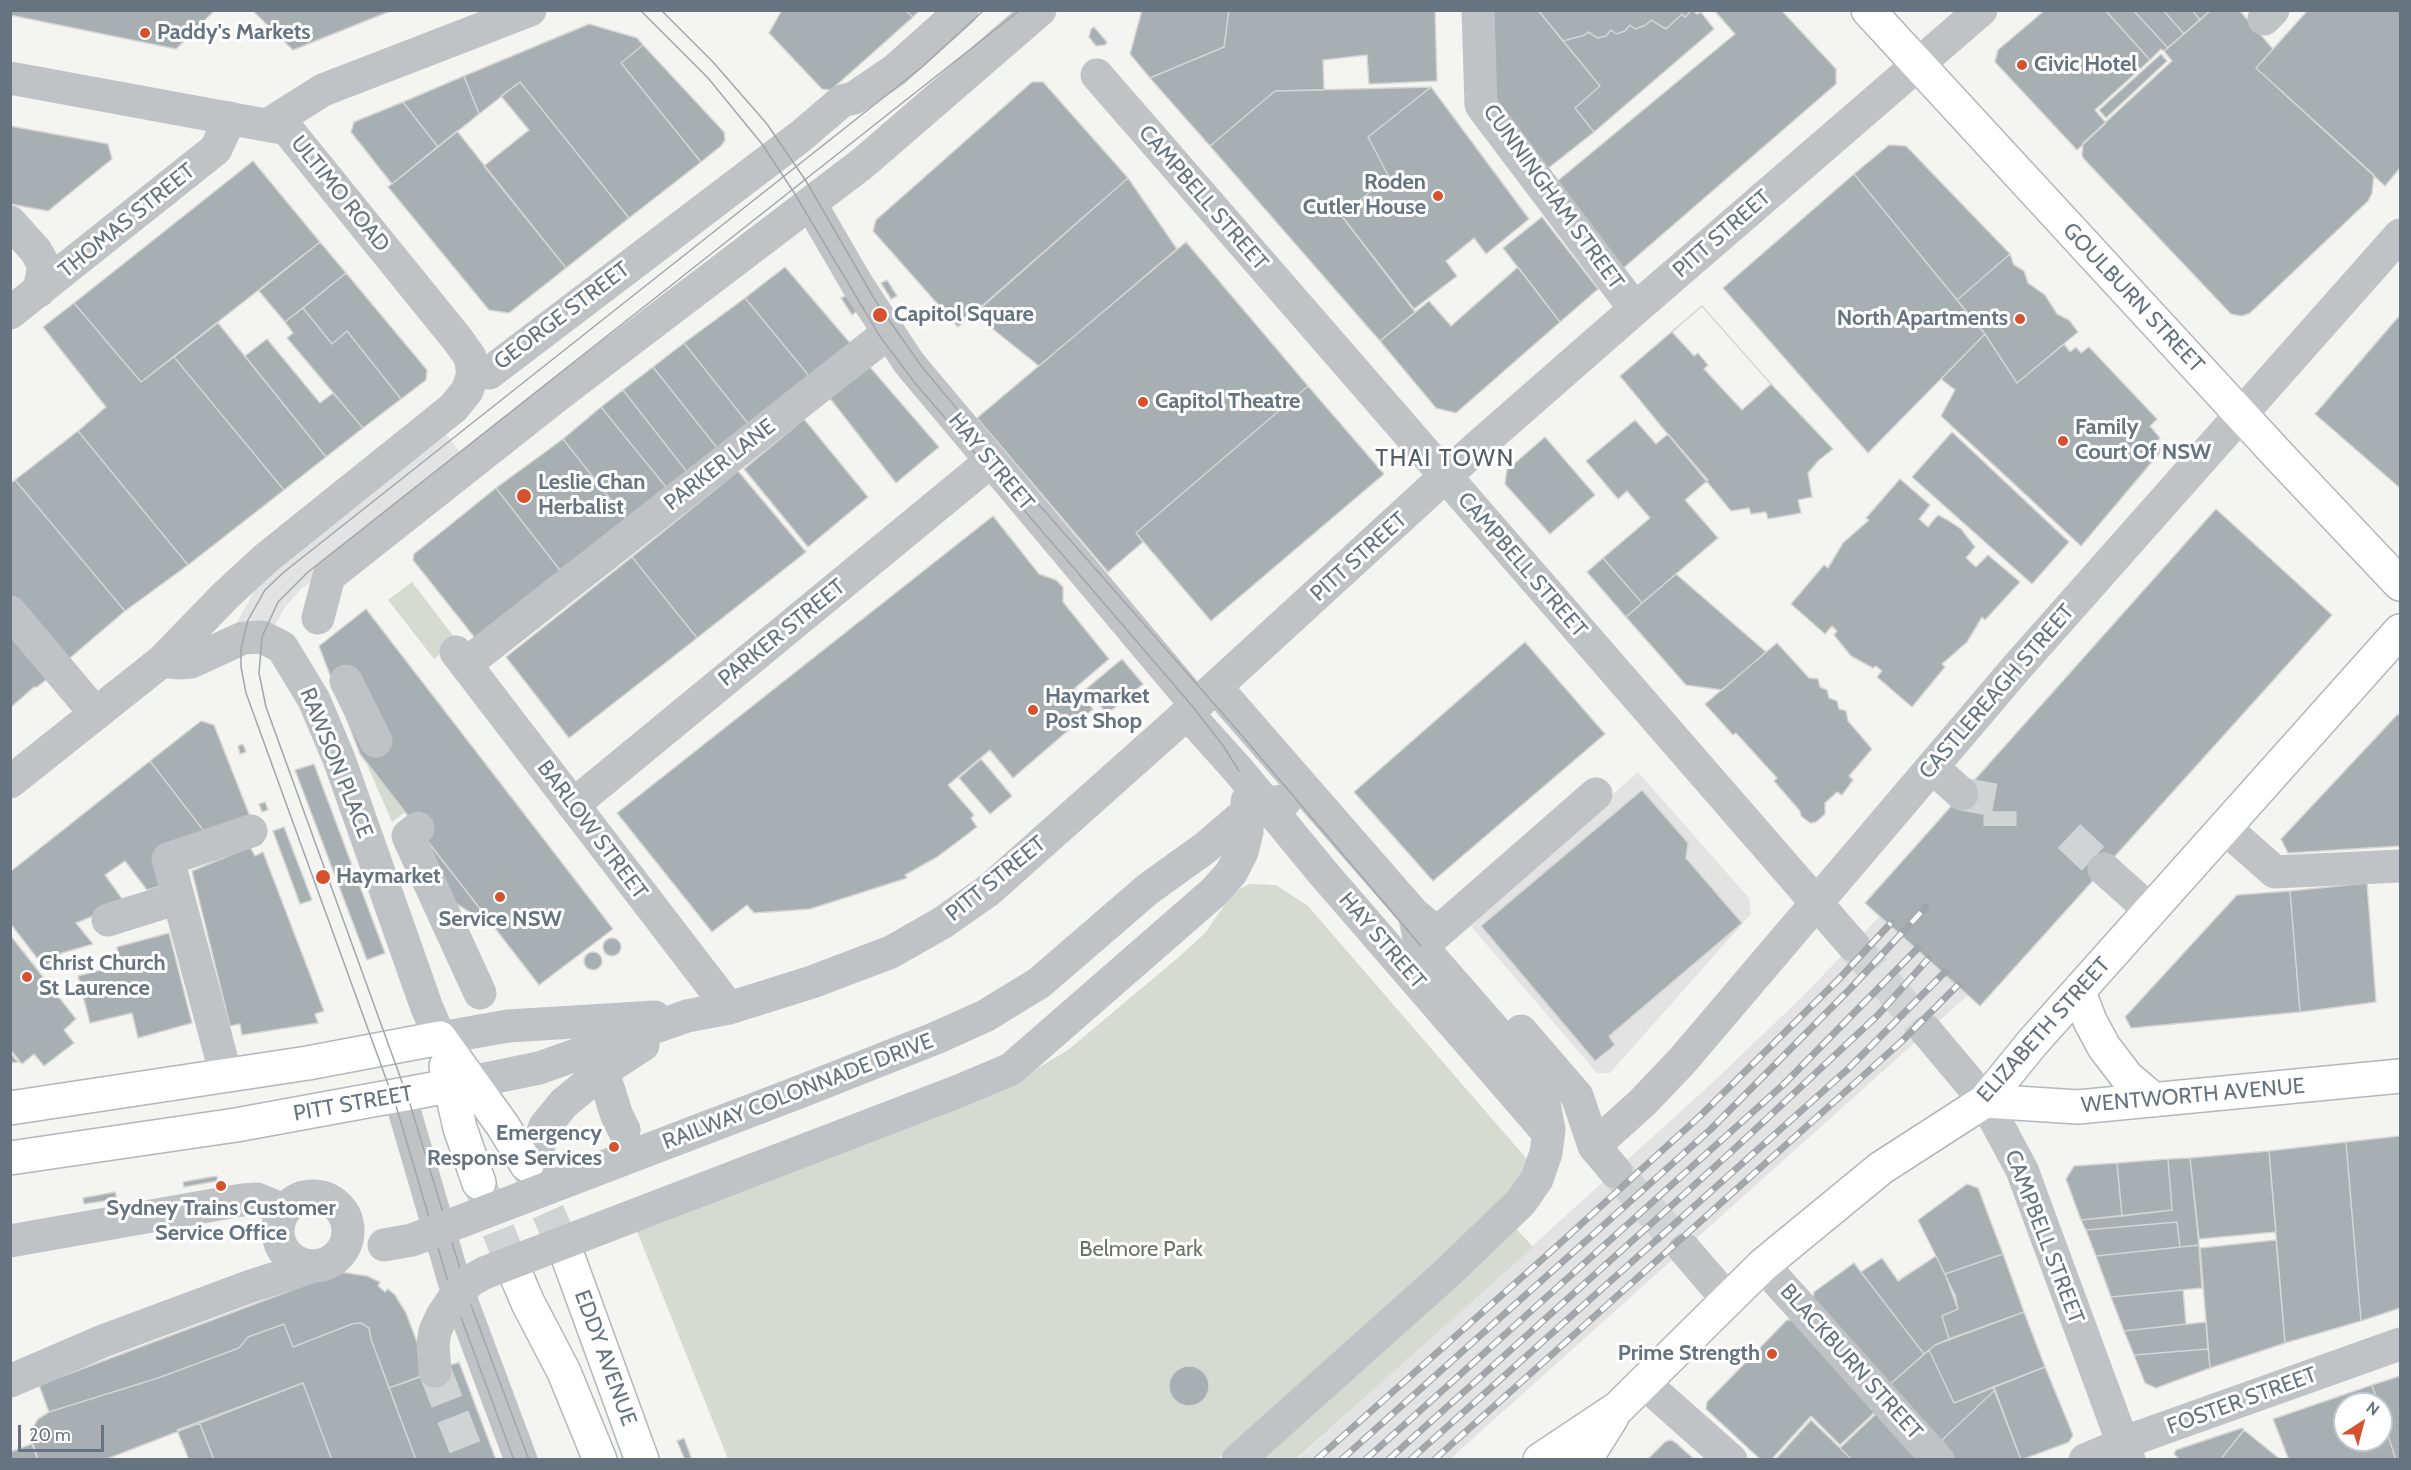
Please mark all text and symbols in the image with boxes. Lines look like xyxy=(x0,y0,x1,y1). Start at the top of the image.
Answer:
place label: Paddy's Markets xyxy=(157,20,311,46)
marker: Paddy's Markets xyxy=(138,26,152,40)
place label: Civic Hotel xyxy=(2034,52,2137,78)
marker: Civic Hotel xyxy=(2015,58,2029,72)
street label: CUNNINGHAM STREET xyxy=(1477,99,1629,295)
street label: CAMPBELL STREET xyxy=(1133,120,1273,276)
street label: ULTIMO ROAD xyxy=(285,131,395,257)
street label: THOMAS STREET xyxy=(54,158,200,284)
place label: Roden Cutler House xyxy=(1303,170,1426,222)
street label: PITT STREET xyxy=(1668,184,1776,284)
marker: Roden Cutler House xyxy=(1431,189,1445,203)
street label: GOULBURN STREET xyxy=(2057,218,2209,378)
street label: GEORGE STREET xyxy=(489,256,635,376)
place label: Capitol Square xyxy=(894,302,1034,328)
marker: Capitol Square xyxy=(871,306,889,324)
place label: North Apartments xyxy=(1837,306,2008,332)
marker: North Apartments xyxy=(2013,312,2027,326)
place label: Capitol Theatre xyxy=(1155,389,1300,415)
marker: Capitol Theatre xyxy=(1136,395,1150,409)
street label: HAY STREET xyxy=(943,408,1039,516)
street label: PARKER LANE xyxy=(659,413,781,517)
place label: Family Court Of NSW xyxy=(2075,415,2211,466)
marker: Family Court Of NSW xyxy=(2056,434,2070,448)
district label: THAI TOWN xyxy=(1375,445,1515,473)
place label: Leslie Chan Herbalist xyxy=(538,470,645,522)
marker: Leslie Chan Herbalist xyxy=(515,487,533,505)
street label: CAMPBELL STREET xyxy=(1452,487,1592,643)
street label: PITT STREET xyxy=(1305,507,1413,607)
street label: PARKER STREET xyxy=(713,574,851,692)
street label: CASTLEREAGH STREET xyxy=(1914,599,2080,785)
street label: RAWSON PLACE xyxy=(294,684,378,842)
place label: Haymarket Post Shop xyxy=(1045,684,1150,736)
marker: Haymarket Post Shop xyxy=(1026,703,1040,717)
street label: BARLOW STREET xyxy=(531,755,653,905)
street label: PITT STREET xyxy=(941,831,1051,927)
place label: Haymarket xyxy=(336,864,441,890)
marker: Haymarket xyxy=(314,868,332,886)
street label: HAY STREET xyxy=(1333,887,1431,995)
marker: Service NSW xyxy=(493,890,507,904)
place label: Service NSW xyxy=(438,907,562,933)
place label: Christ Church St Laurence xyxy=(39,951,166,1002)
street label: ELIZABETH STREET xyxy=(1972,952,2116,1108)
marker: Christ Church St Laurence xyxy=(20,970,34,984)
street label: RAILWAY COLONNADE DRIVE xyxy=(659,1028,937,1156)
street label: WENTWORTH AVENUE xyxy=(2080,1073,2306,1119)
street label: PITT STREET xyxy=(291,1081,415,1127)
place label: Emergency Response Services xyxy=(427,1121,602,1172)
marker: Emergency Response Services xyxy=(607,1140,621,1154)
street label: CAMPBELL STREET xyxy=(1999,1147,2089,1327)
marker: Sydney Trains Customer Service Office xyxy=(214,1179,228,1193)
place label: Sydney Trains Customer Service Office xyxy=(106,1196,336,1248)
park label: Belmore Park xyxy=(1079,1237,1203,1263)
street label: BLACKBURN STREET xyxy=(1774,1279,1928,1445)
street label: EDDY AVENUE xyxy=(568,1286,642,1430)
place label: Prime Strength xyxy=(1618,1341,1760,1367)
marker: Prime Strength xyxy=(1765,1347,1779,1361)
street label: FOSTER STREET xyxy=(2164,1362,2320,1440)
north arrow xyxy=(2333,1392,2393,1452)
text: N xyxy=(2363,1398,2383,1420)
scale bar xyxy=(21,1413,106,1451)
text: 20 m xyxy=(29,1424,71,1446)

